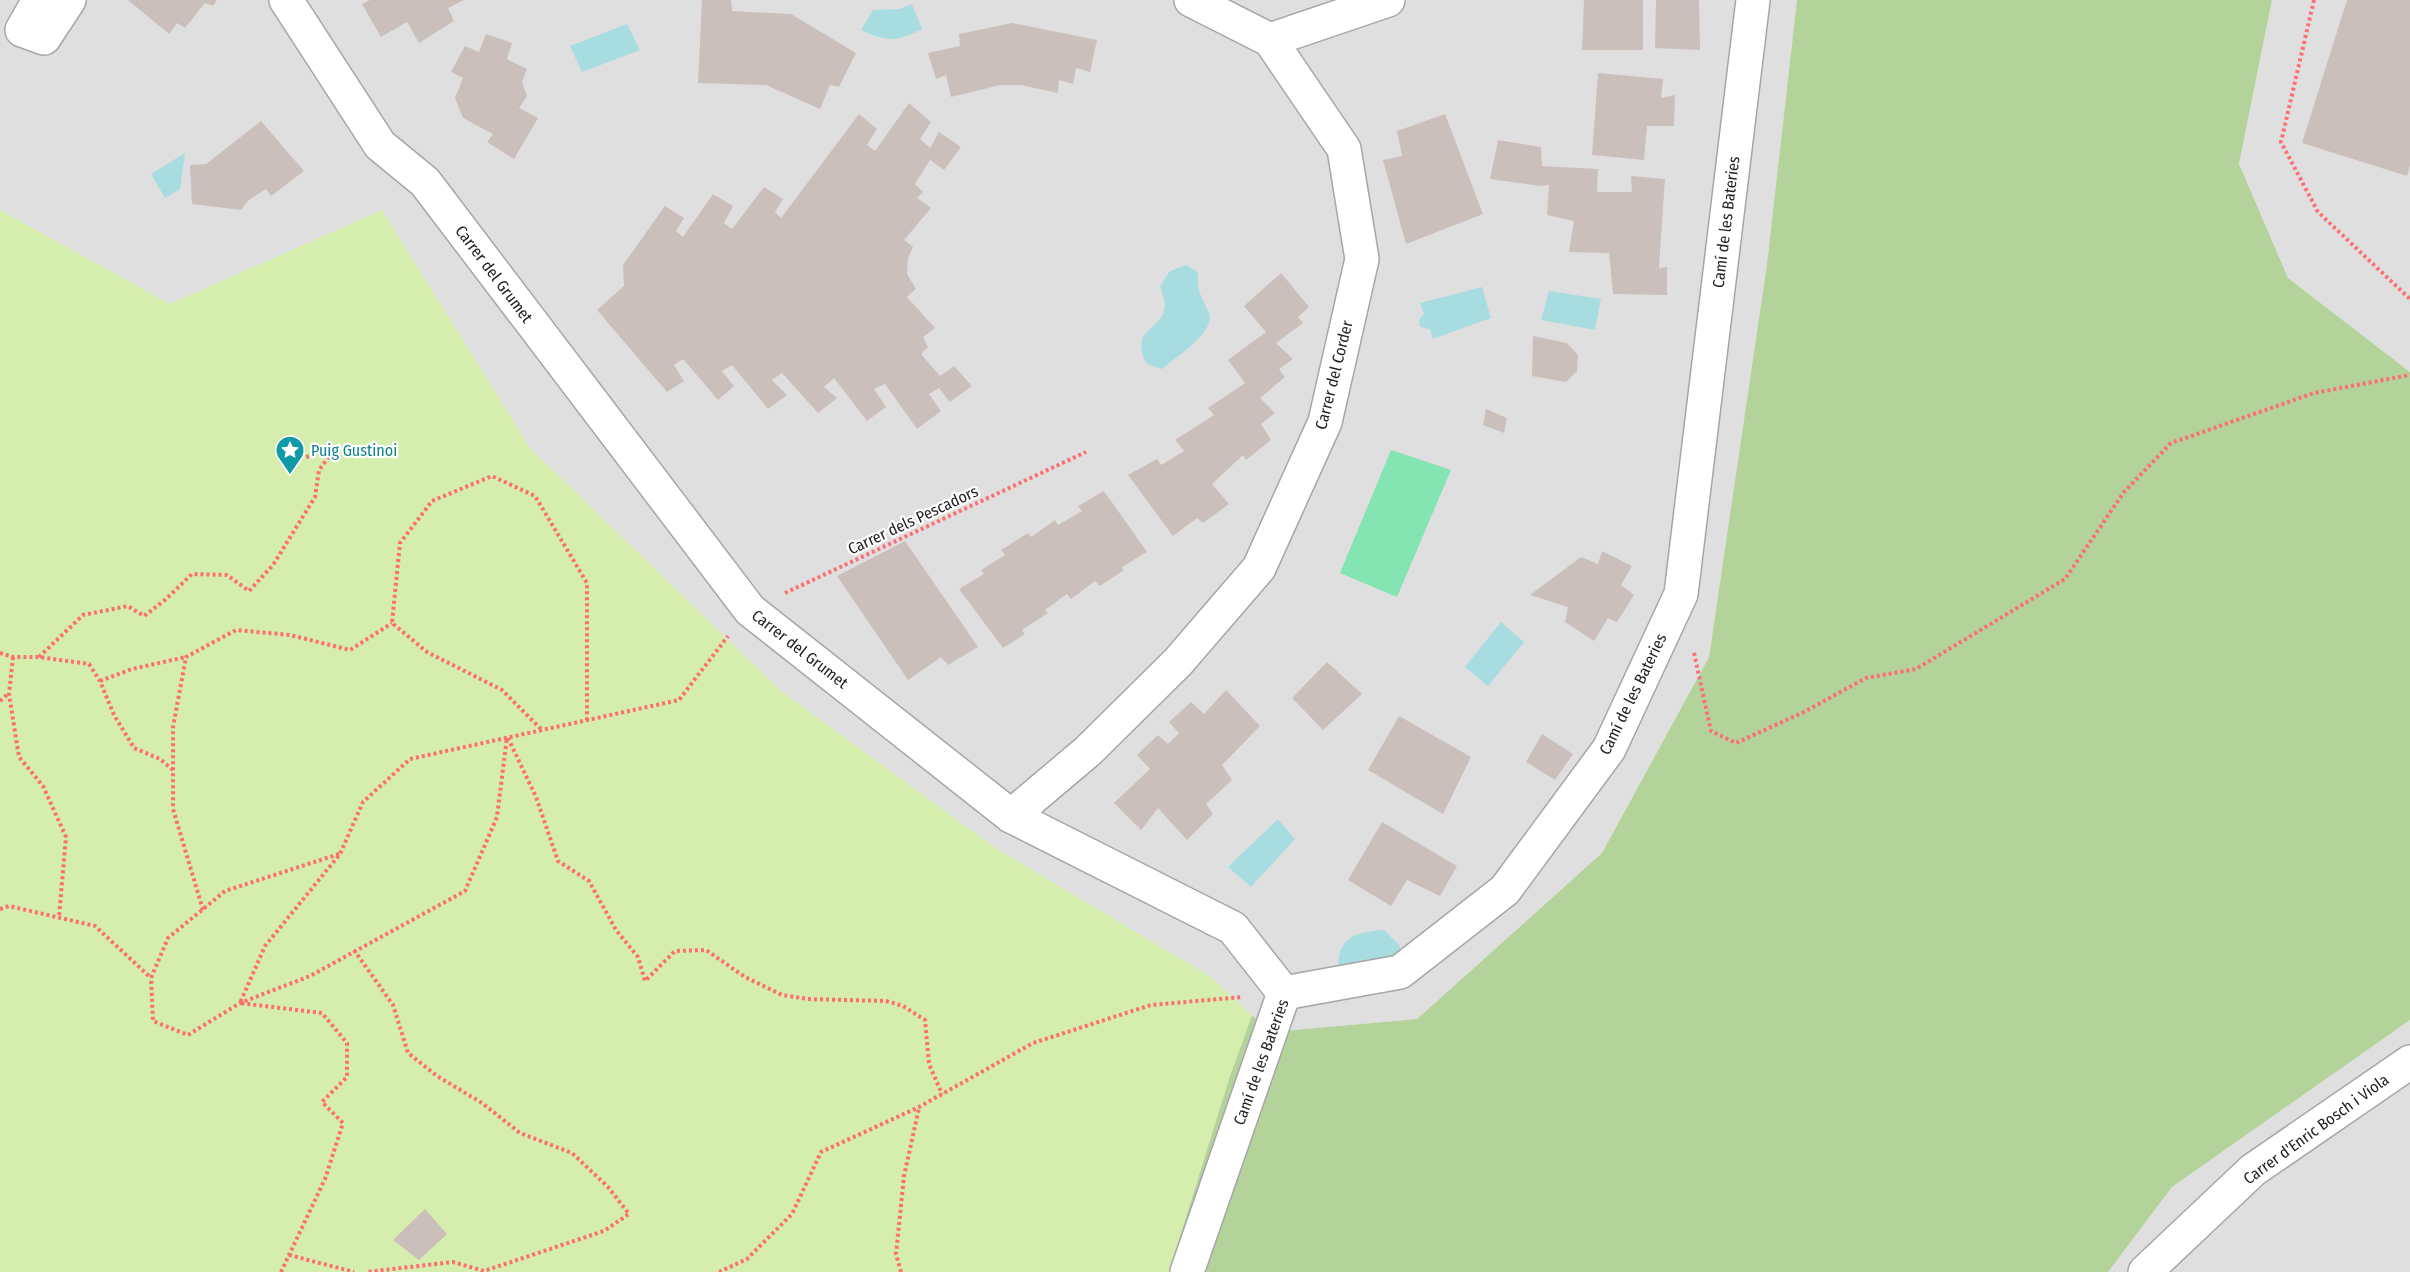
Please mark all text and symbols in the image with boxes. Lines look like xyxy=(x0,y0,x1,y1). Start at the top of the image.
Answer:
street label: Camí de les Bateries xyxy=(1708,155,1744,289)
street label: Carrer del Grumet xyxy=(451,222,537,327)
street label: Carrer del Corder xyxy=(1311,318,1357,431)
place icon: Puig Gustinoi xyxy=(274,434,306,476)
place label: Puig Gustinoi xyxy=(311,441,397,460)
street label: Carrer dels Pescadors xyxy=(845,481,981,558)
street label: Carrer del Grumet xyxy=(748,606,852,693)
street label: Camí de les Bateries xyxy=(1595,630,1671,758)
street label: Camí de les Bateries xyxy=(1229,996,1293,1128)
street label: Carrer d'Enric Bosch i Viola xyxy=(2240,1070,2392,1188)

